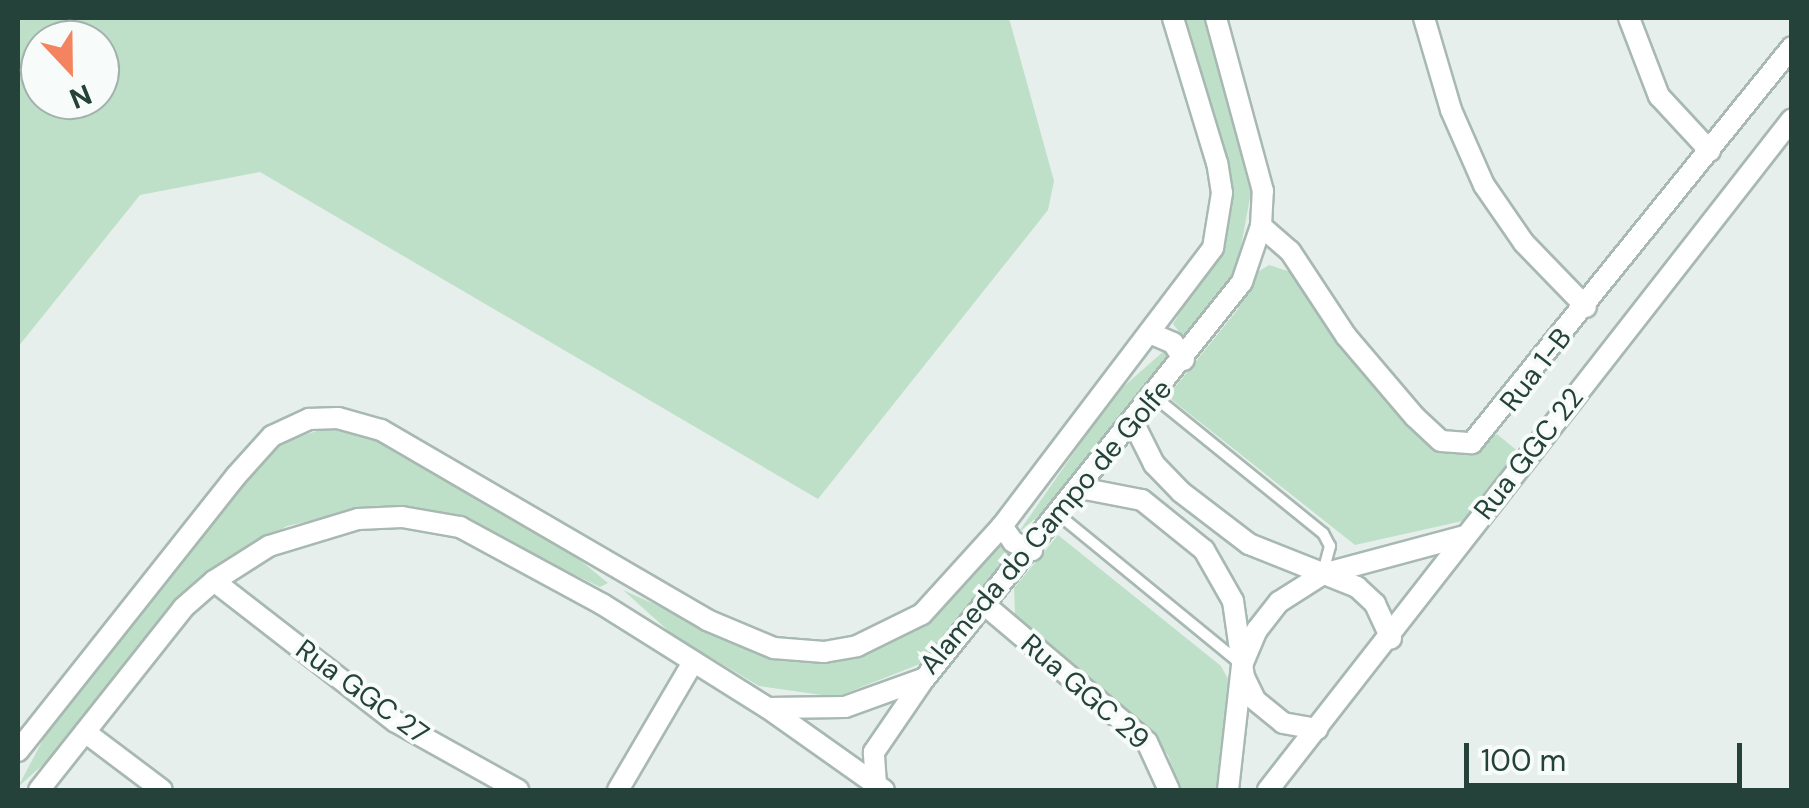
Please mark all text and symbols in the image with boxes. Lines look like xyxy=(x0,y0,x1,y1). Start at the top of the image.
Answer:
north arrow xyxy=(20,20,120,120)
text: N xyxy=(64,75,97,117)
street label: Rua 1-B xyxy=(1493,322,1579,418)
street label: Alameda do Campo de Golfe xyxy=(913,373,1179,681)
street label: Rua GGC 22 xyxy=(1467,382,1591,526)
street label: Rua GGC 29 xyxy=(1014,627,1156,757)
street label: Rua GGC 27 xyxy=(289,633,435,751)
scale bar xyxy=(1469,723,1746,785)
text: 100 m xyxy=(1481,741,1566,780)

